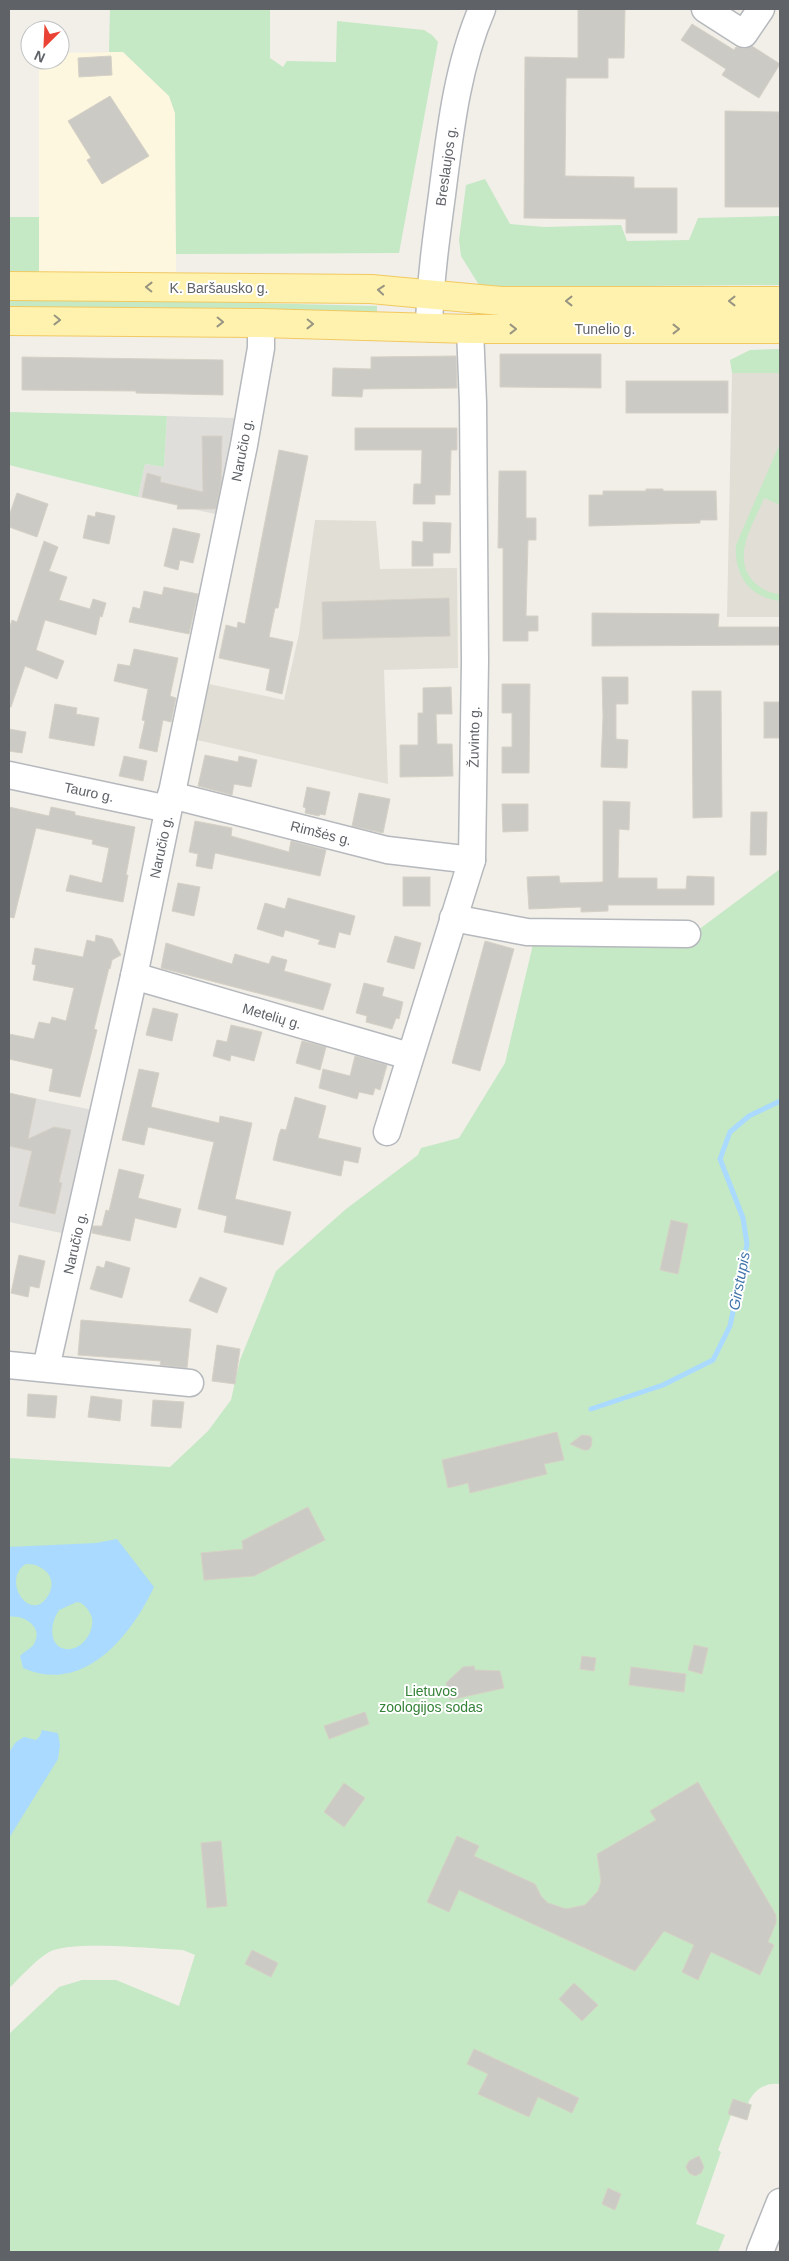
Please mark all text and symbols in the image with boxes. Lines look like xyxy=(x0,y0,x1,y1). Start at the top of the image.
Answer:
north arrow xyxy=(20,20,70,70)
text: N xyxy=(32,48,48,66)
street label: Breslaujos g. xyxy=(432,125,460,207)
street label: K. Baršausko g. xyxy=(170,280,268,296)
one-way arrow xyxy=(145,282,152,292)
one-way arrow xyxy=(377,285,385,296)
one-way arrow xyxy=(565,296,572,306)
one-way arrow xyxy=(727,296,735,306)
one-way arrow xyxy=(54,315,62,325)
one-way arrow xyxy=(216,317,224,327)
one-way arrow xyxy=(306,319,314,329)
street label: Tunelio g. xyxy=(575,321,635,337)
one-way arrow xyxy=(510,324,517,334)
one-way arrow xyxy=(672,324,680,334)
street label: Naručio g. xyxy=(228,417,256,483)
street label: Žuvinto g. xyxy=(465,706,483,768)
street label: Tauro g. xyxy=(63,779,115,805)
street label: Naručio g. xyxy=(147,814,175,880)
street label: Rimšės g. xyxy=(289,818,353,848)
street label: Metelių g. xyxy=(241,1000,303,1032)
street label: Naručio g. xyxy=(60,1210,90,1276)
water label: Girstupis xyxy=(725,1250,753,1312)
park label: Lietuvos zoologijos sodas xyxy=(379,1683,483,1715)

